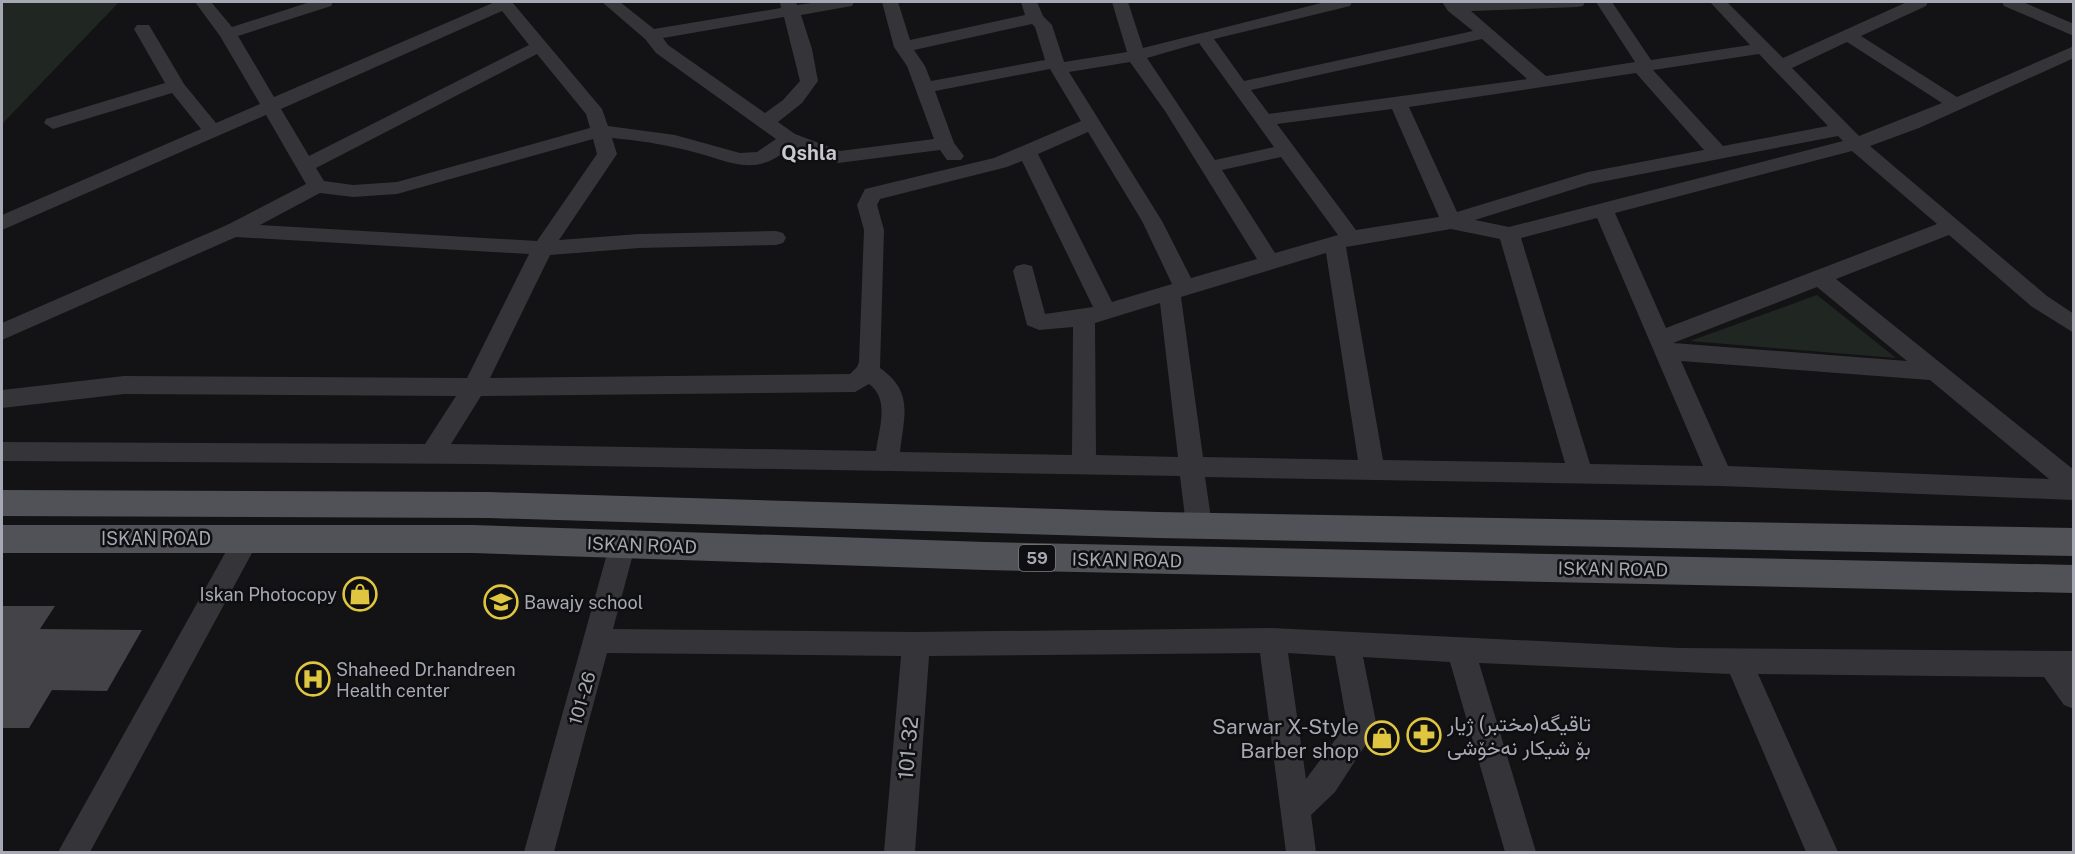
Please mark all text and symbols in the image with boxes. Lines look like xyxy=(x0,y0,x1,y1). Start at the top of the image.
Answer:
district label: Qshla xyxy=(781,141,837,165)
street label: ISKAN ROAD xyxy=(101,528,211,549)
street label: ISKAN ROAD xyxy=(587,533,697,557)
road number: 59 xyxy=(1019,545,1055,571)
street label: ISKAN ROAD xyxy=(1072,549,1182,571)
street label: ISKAN ROAD xyxy=(1558,558,1668,580)
shop icon: Iskan Photocopy xyxy=(342,576,378,612)
place label: Iskan Photocopy xyxy=(200,584,337,605)
school or university icon: Bawajy school xyxy=(483,584,519,620)
place label: Bawajy school xyxy=(524,592,643,613)
place label: Shaheed Dr.handreen Health center xyxy=(336,659,516,701)
hospital icon: Shaheed Dr.handreen Health center xyxy=(295,661,331,697)
street label: 101-26 xyxy=(564,669,600,727)
place label: تاقیگە(مختبر) ژیار بۆ شیکار نەخۆشی xyxy=(1446,711,1591,761)
place label: Sarwar X-Style Barber shop xyxy=(1212,714,1359,763)
street label: 101-32 xyxy=(893,715,923,781)
pharmacy icon: تاقیگە(مختبر) ژیار بۆ شیکار نەخۆشی xyxy=(1406,717,1442,753)
shop icon: Sarwar X-Style Barber shop xyxy=(1364,720,1400,756)

